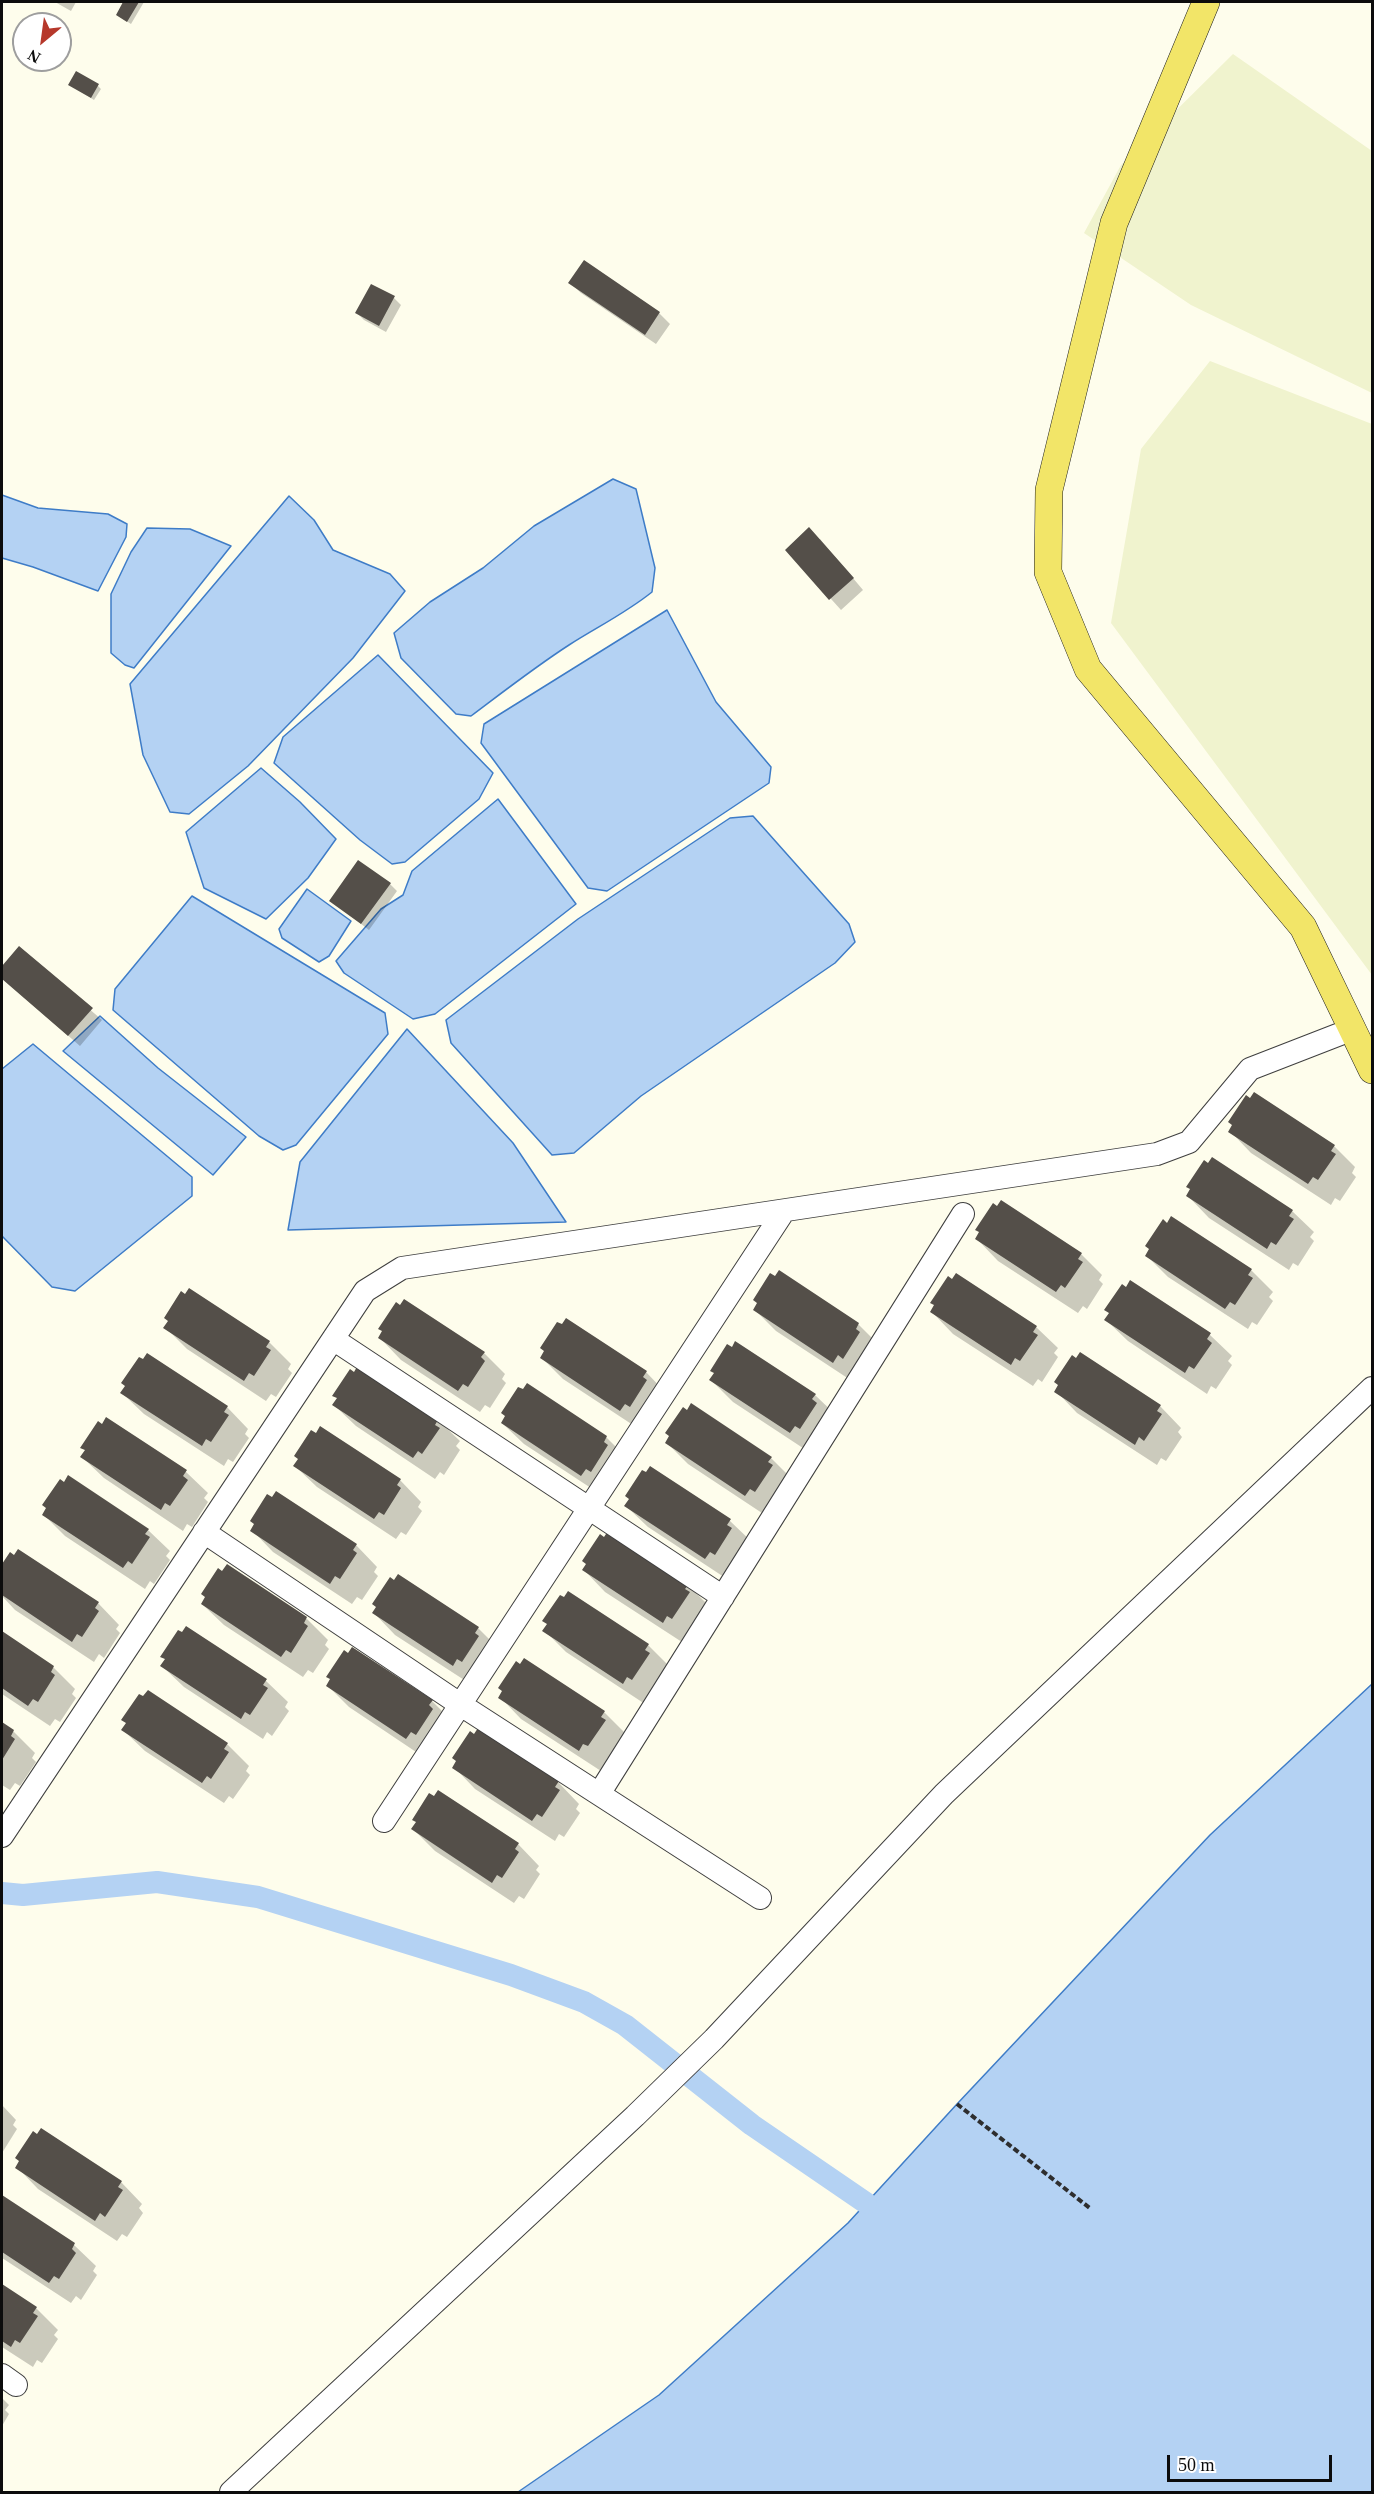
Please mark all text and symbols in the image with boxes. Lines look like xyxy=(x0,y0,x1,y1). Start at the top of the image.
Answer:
north arrow xyxy=(12,12,72,72)
text: N xyxy=(25,46,43,67)
scale bar xyxy=(1170,2443,1335,2481)
text: 50 m xyxy=(1178,2455,1215,2475)

